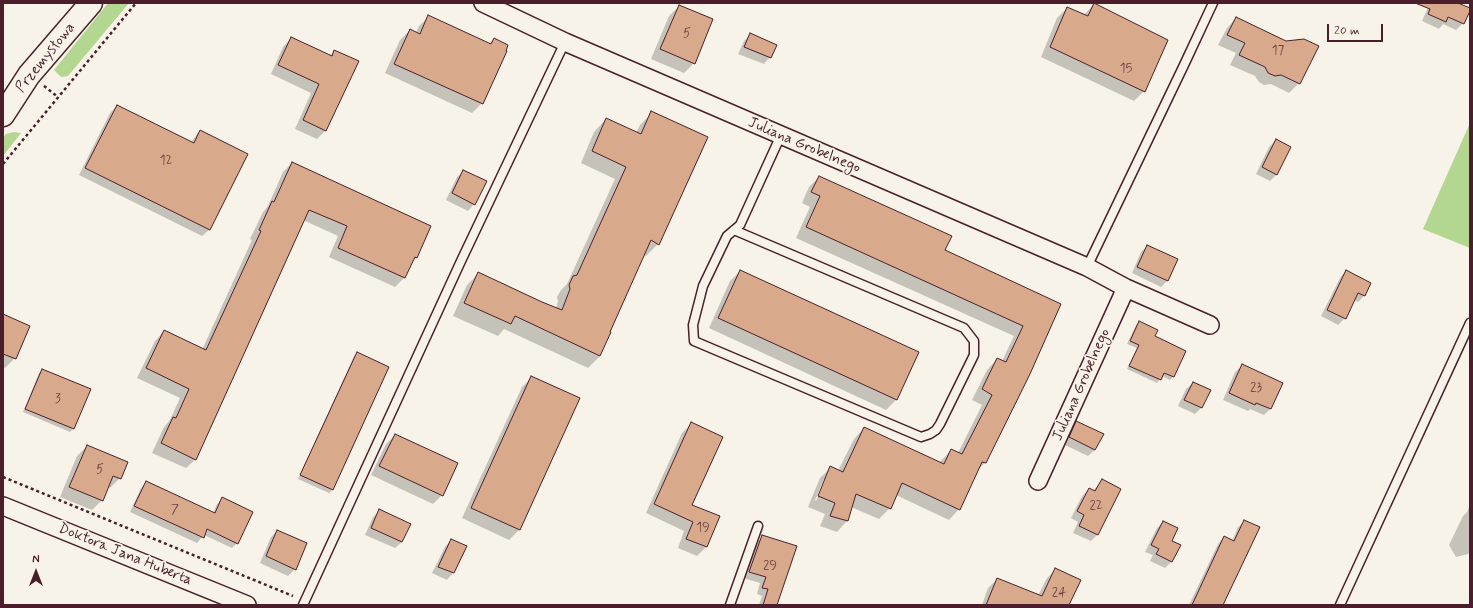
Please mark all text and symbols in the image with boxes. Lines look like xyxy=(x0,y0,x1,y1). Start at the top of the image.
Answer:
scale bar xyxy=(1329,16,1385,42)
street label: Przemysłowa xyxy=(12,19,80,97)
text: 20 m xyxy=(1334,23,1360,39)
house number: 5 xyxy=(683,26,691,42)
house number: 17 xyxy=(1272,43,1284,59)
house number: 15 xyxy=(1120,61,1132,77)
street label: Juliana Grobelnego xyxy=(745,114,863,178)
house number: 12 xyxy=(160,153,172,169)
street label: Juliana Grobelnego xyxy=(1049,326,1115,444)
house number: 23 xyxy=(1250,380,1262,396)
house number: 3 xyxy=(55,391,61,407)
house number: 5 xyxy=(96,462,104,478)
house number: 22 xyxy=(1089,498,1103,514)
house number: 7 xyxy=(171,502,179,518)
street label: Doktora Jana Huberta xyxy=(55,520,195,590)
house number: 19 xyxy=(696,520,710,536)
north arrow xyxy=(16,552,56,592)
text: N xyxy=(32,553,40,567)
house number: 29 xyxy=(763,558,777,574)
house number: 24 xyxy=(1052,585,1066,601)

